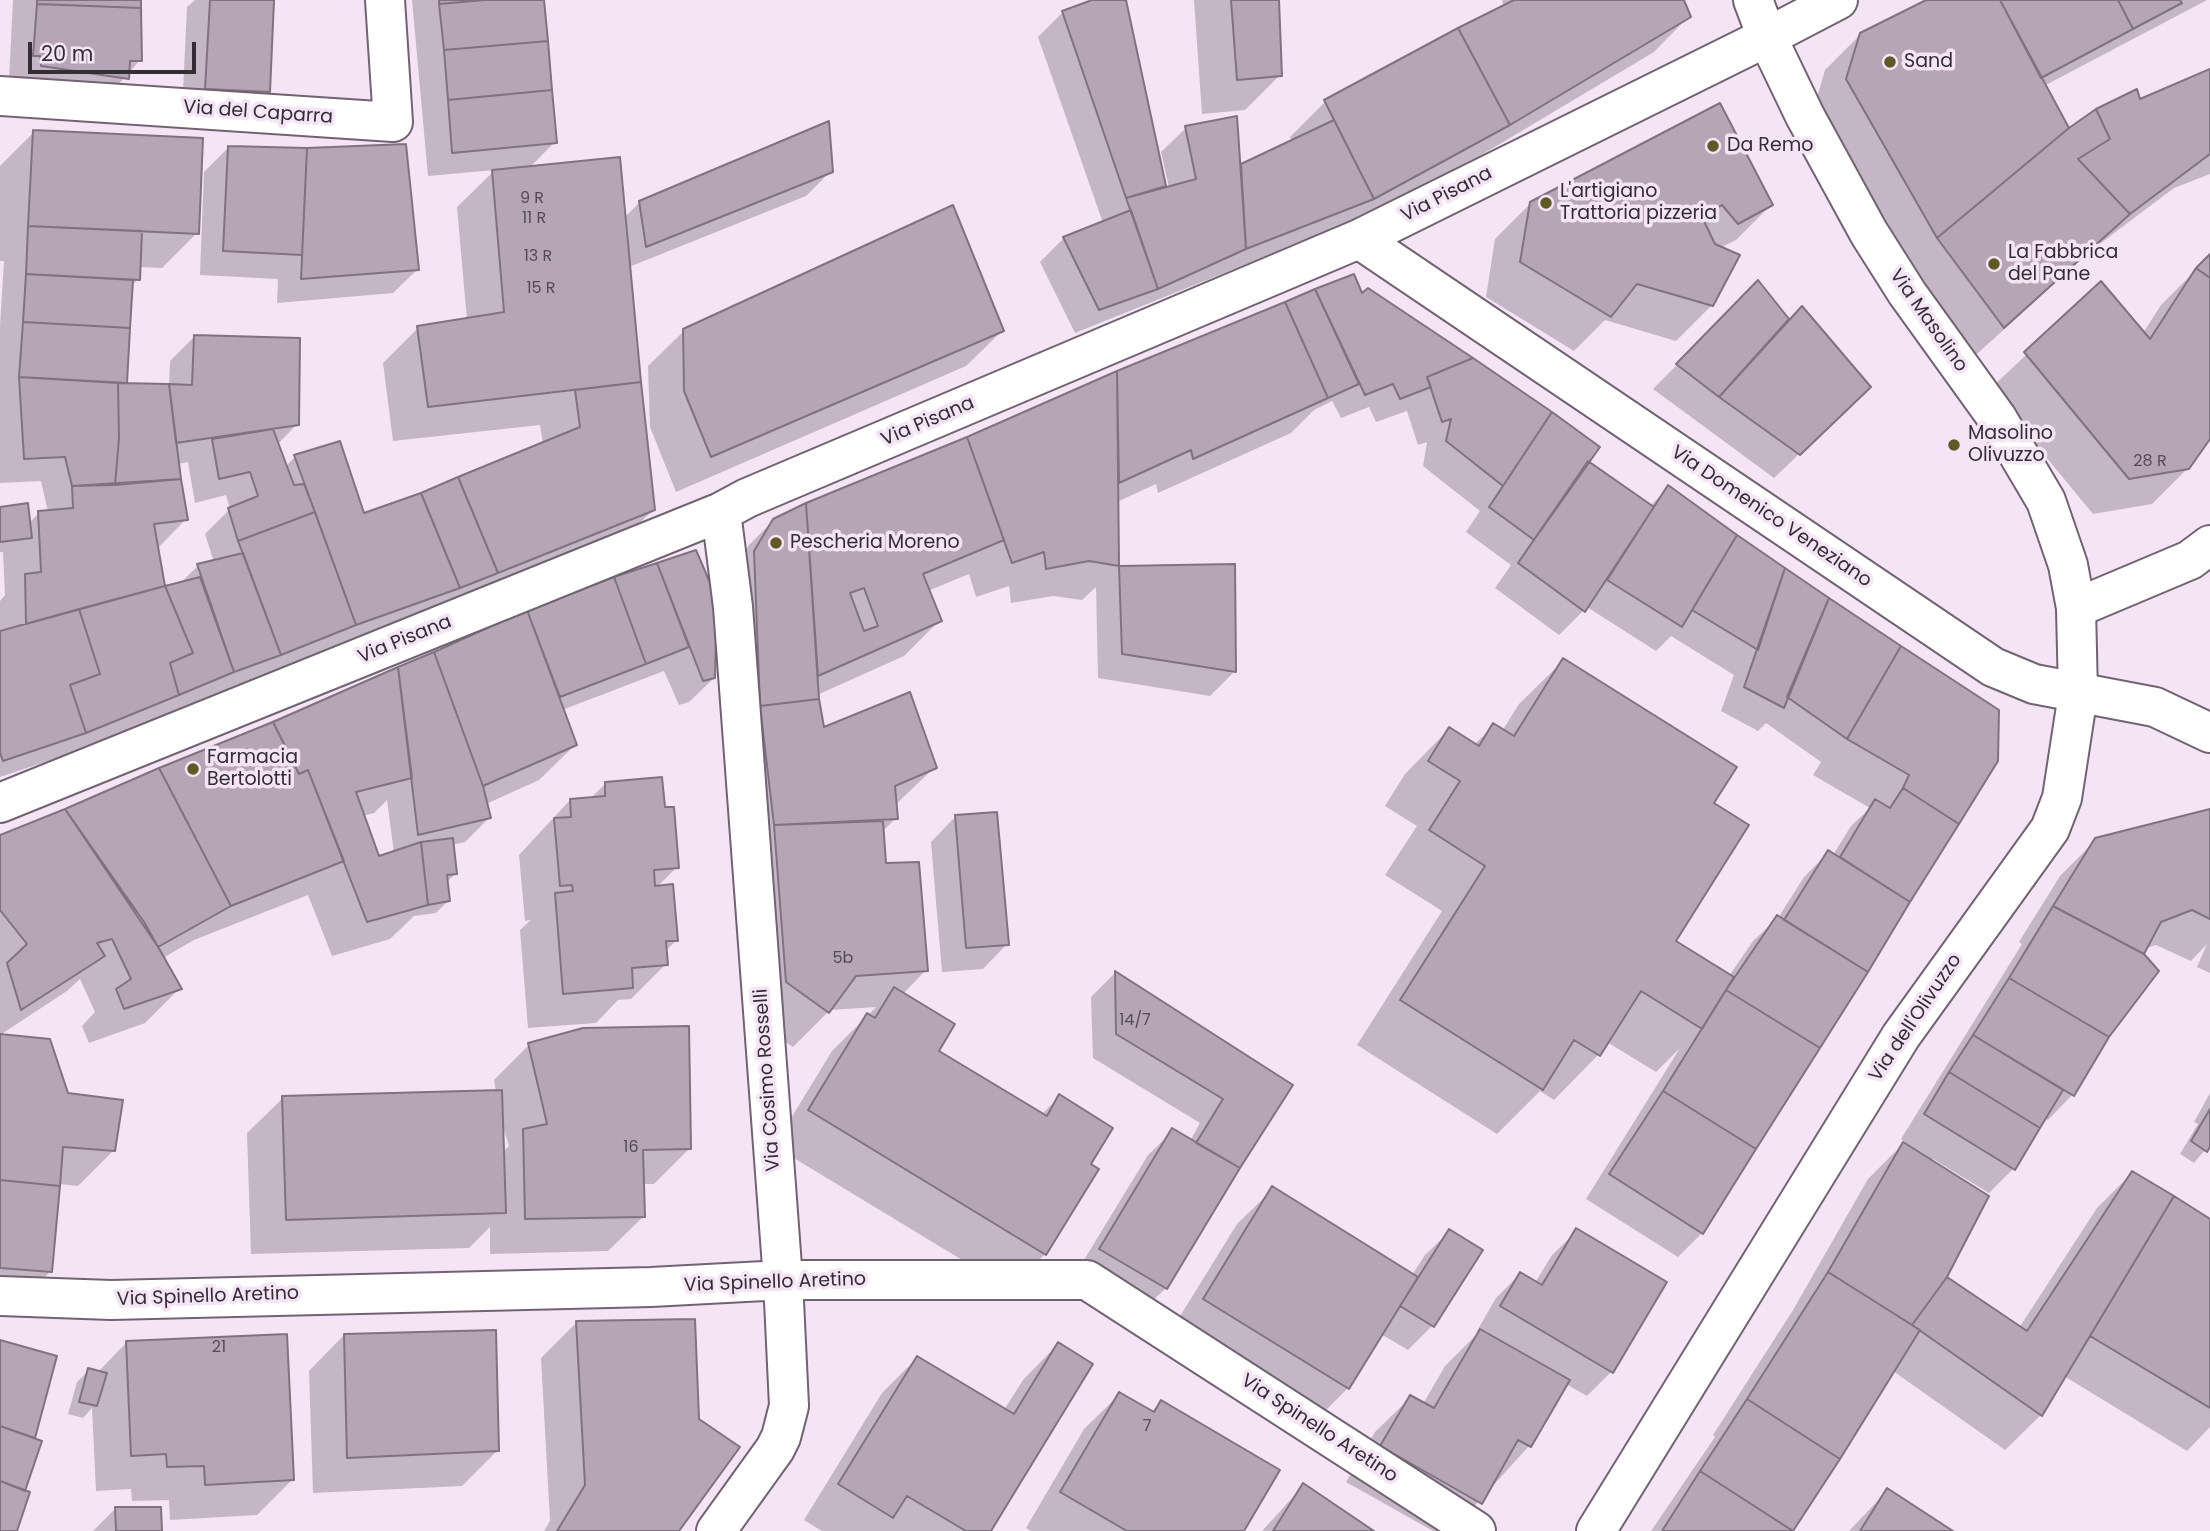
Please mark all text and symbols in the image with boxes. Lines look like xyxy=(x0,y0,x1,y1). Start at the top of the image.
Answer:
scale bar xyxy=(32,28,200,72)
text: 20 m xyxy=(41,39,94,68)
place label: Sand xyxy=(1904,51,1953,73)
marker: Sand xyxy=(1882,54,1898,70)
street label: Via del Caparra xyxy=(182,96,334,130)
place label: Da Remo xyxy=(1727,135,1813,157)
marker: Da Remo xyxy=(1705,138,1721,154)
street label: Via Pisana xyxy=(1398,162,1496,228)
place label: L'artigiano Trattoria pizzeria xyxy=(1560,181,1717,225)
house number: 9 R xyxy=(520,189,544,209)
marker: L'artigiano Trattoria pizzeria xyxy=(1538,195,1554,211)
house number: 11 R xyxy=(522,209,546,229)
place label: La Fabbrica del Pane xyxy=(2008,242,2118,286)
house number: 13 R xyxy=(524,247,552,267)
marker: La Fabbrica del Pane xyxy=(1986,256,2002,272)
street label: Via Masolino xyxy=(1884,265,1972,377)
house number: 15 R xyxy=(526,279,556,299)
street label: Via Pisana xyxy=(878,392,978,452)
place label: Masolino Olivuzzo xyxy=(1968,423,2053,467)
marker: Masolino Olivuzzo xyxy=(1946,437,1962,453)
street label: Via Domenico Veneziano xyxy=(1666,441,1876,593)
house number: 28 R xyxy=(2133,452,2167,472)
place label: Pescheria Moreno xyxy=(790,532,960,554)
marker: Pescheria Moreno xyxy=(768,535,784,551)
street label: Via Pisana xyxy=(355,611,455,669)
place label: Farmacia Bertolotti xyxy=(207,747,298,791)
marker: Farmacia Bertolotti xyxy=(185,761,201,777)
house number: 5b xyxy=(833,949,853,969)
street label: Via dell'Olivuzzo xyxy=(1865,950,1967,1086)
street label: Via Cosimo Rosselli xyxy=(750,988,786,1172)
house number: 14/7 xyxy=(1119,1011,1151,1031)
house number: 16 xyxy=(623,1138,639,1158)
street label: Via Spinello Aretino xyxy=(684,1268,866,1298)
street label: Via Spinello Aretino xyxy=(117,1282,299,1312)
house number: 21 xyxy=(212,1338,226,1358)
street label: Via Spinello Aretino xyxy=(1236,1370,1402,1488)
house number: 7 xyxy=(1143,1417,1151,1437)

